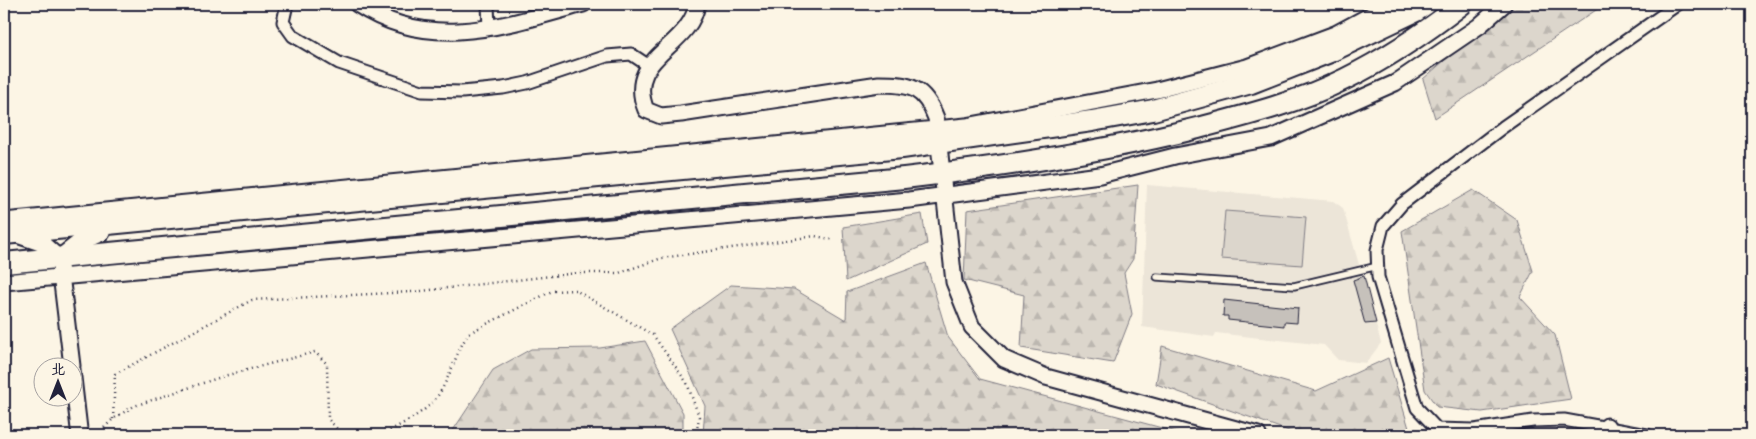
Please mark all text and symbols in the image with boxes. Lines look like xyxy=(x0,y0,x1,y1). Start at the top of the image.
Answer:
north arrow xyxy=(32,356,82,406)
text: 北 xyxy=(51,361,65,378)

